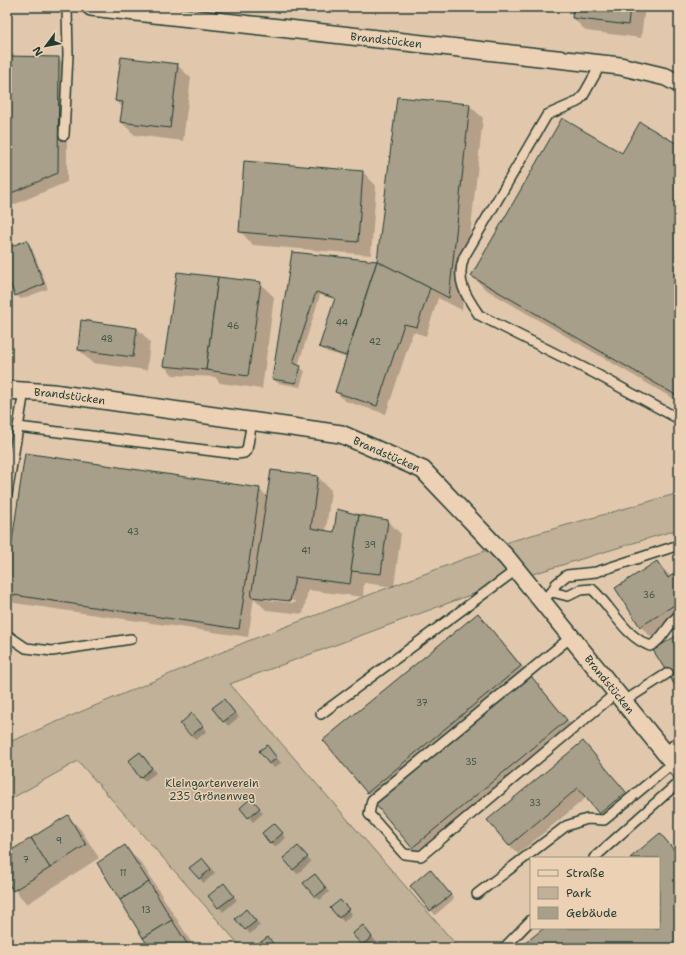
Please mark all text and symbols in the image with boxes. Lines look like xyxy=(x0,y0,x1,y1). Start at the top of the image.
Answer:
north arrow xyxy=(26,26,66,66)
street label: Brandstücken xyxy=(350,29,423,52)
text: N xyxy=(29,43,47,59)
house number: 44 xyxy=(336,317,348,329)
house number: 46 xyxy=(227,320,239,332)
house number: 48 xyxy=(101,333,113,345)
house number: 42 xyxy=(369,336,381,348)
street label: Brandstücken xyxy=(34,385,106,408)
street label: Brandstücken xyxy=(351,433,423,476)
house number: 43 xyxy=(127,526,139,538)
house number: 39 xyxy=(364,539,376,551)
house number: 41 xyxy=(301,545,311,557)
house number: 36 xyxy=(643,589,655,601)
street label: Brandstücken xyxy=(581,652,638,717)
house number: 37 xyxy=(416,697,428,709)
house number: 35 xyxy=(465,756,477,768)
park label: Kleingartenverein 235 Grönenweg xyxy=(165,776,259,804)
house number: 33 xyxy=(529,797,541,809)
house number: 9 xyxy=(56,835,62,847)
house number: 7 xyxy=(23,854,29,866)
legend xyxy=(530,857,660,929)
text: Straße xyxy=(566,865,605,881)
house number: 11 xyxy=(119,867,127,879)
text: Park xyxy=(566,885,592,901)
house number: 13 xyxy=(141,904,151,916)
text: Gebäude xyxy=(566,905,617,921)

